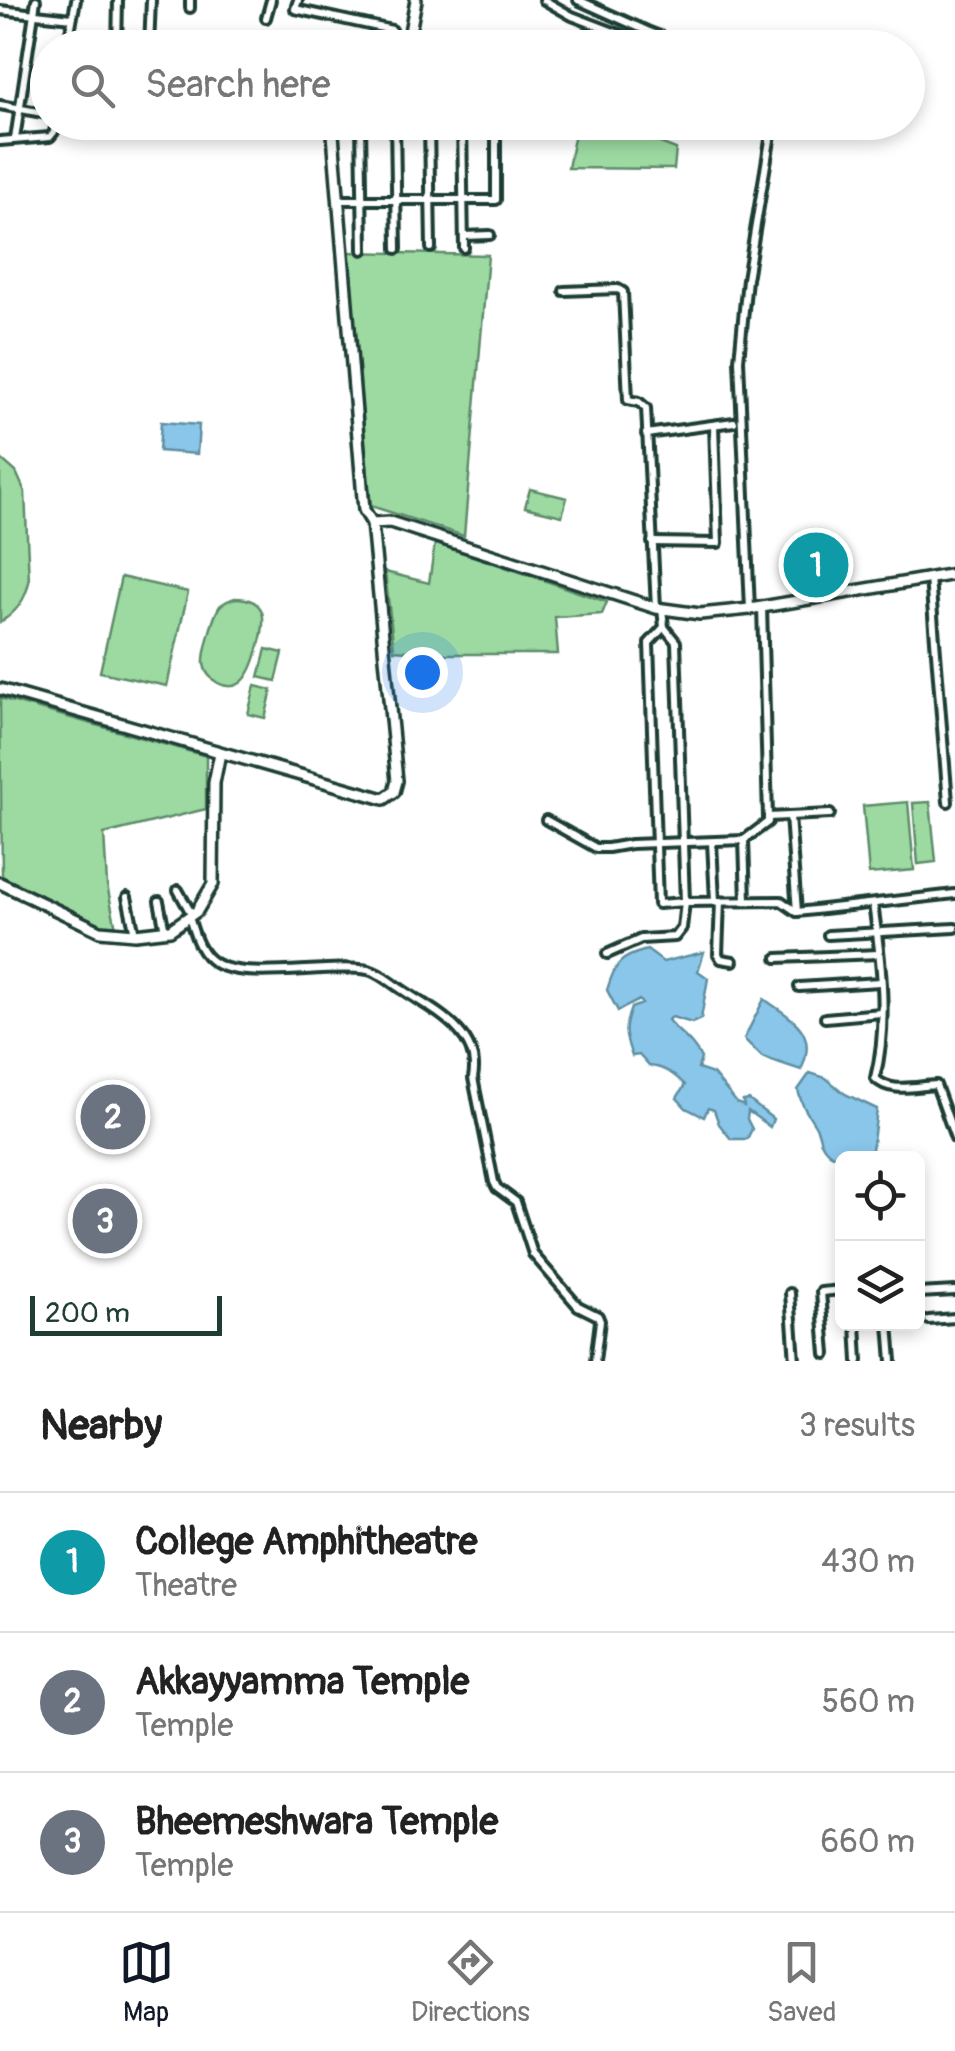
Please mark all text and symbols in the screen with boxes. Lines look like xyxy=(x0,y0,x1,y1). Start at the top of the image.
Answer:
search box xyxy=(30,30,925,140)
icon: search xyxy=(65,58,120,113)
text: Search here xyxy=(145,61,331,109)
pin: 1 xyxy=(784,528,848,602)
your location xyxy=(397,647,448,698)
pin: 2 xyxy=(80,1080,146,1154)
map controls xyxy=(835,1151,925,1331)
button: locate xyxy=(835,1151,925,1241)
pin: 3 xyxy=(72,1184,138,1258)
button: layers xyxy=(835,1241,925,1331)
scale bar xyxy=(30,1291,222,1336)
text: 200 m xyxy=(45,1296,130,1331)
text: Nearby xyxy=(40,1400,162,1452)
text: 3 results xyxy=(799,1406,915,1446)
text: College Amphitheatre xyxy=(135,1518,478,1566)
text: 1 xyxy=(66,1542,79,1582)
text: 430 m xyxy=(821,1542,915,1582)
text: Theatre xyxy=(135,1566,237,1606)
text: Akkayyamma Temple xyxy=(135,1658,469,1706)
text: 2 xyxy=(64,1682,81,1722)
text: 560 m xyxy=(822,1682,915,1722)
text: Temple xyxy=(135,1706,233,1746)
text: Bheemeshwara Temple xyxy=(135,1798,498,1846)
text: 3 xyxy=(64,1822,81,1862)
text: 660 m xyxy=(821,1822,915,1862)
text: Temple xyxy=(135,1846,233,1886)
tab: Map xyxy=(119,1935,174,2030)
tab: Directions xyxy=(411,1935,530,2030)
tab: Saved xyxy=(767,1935,836,2030)

